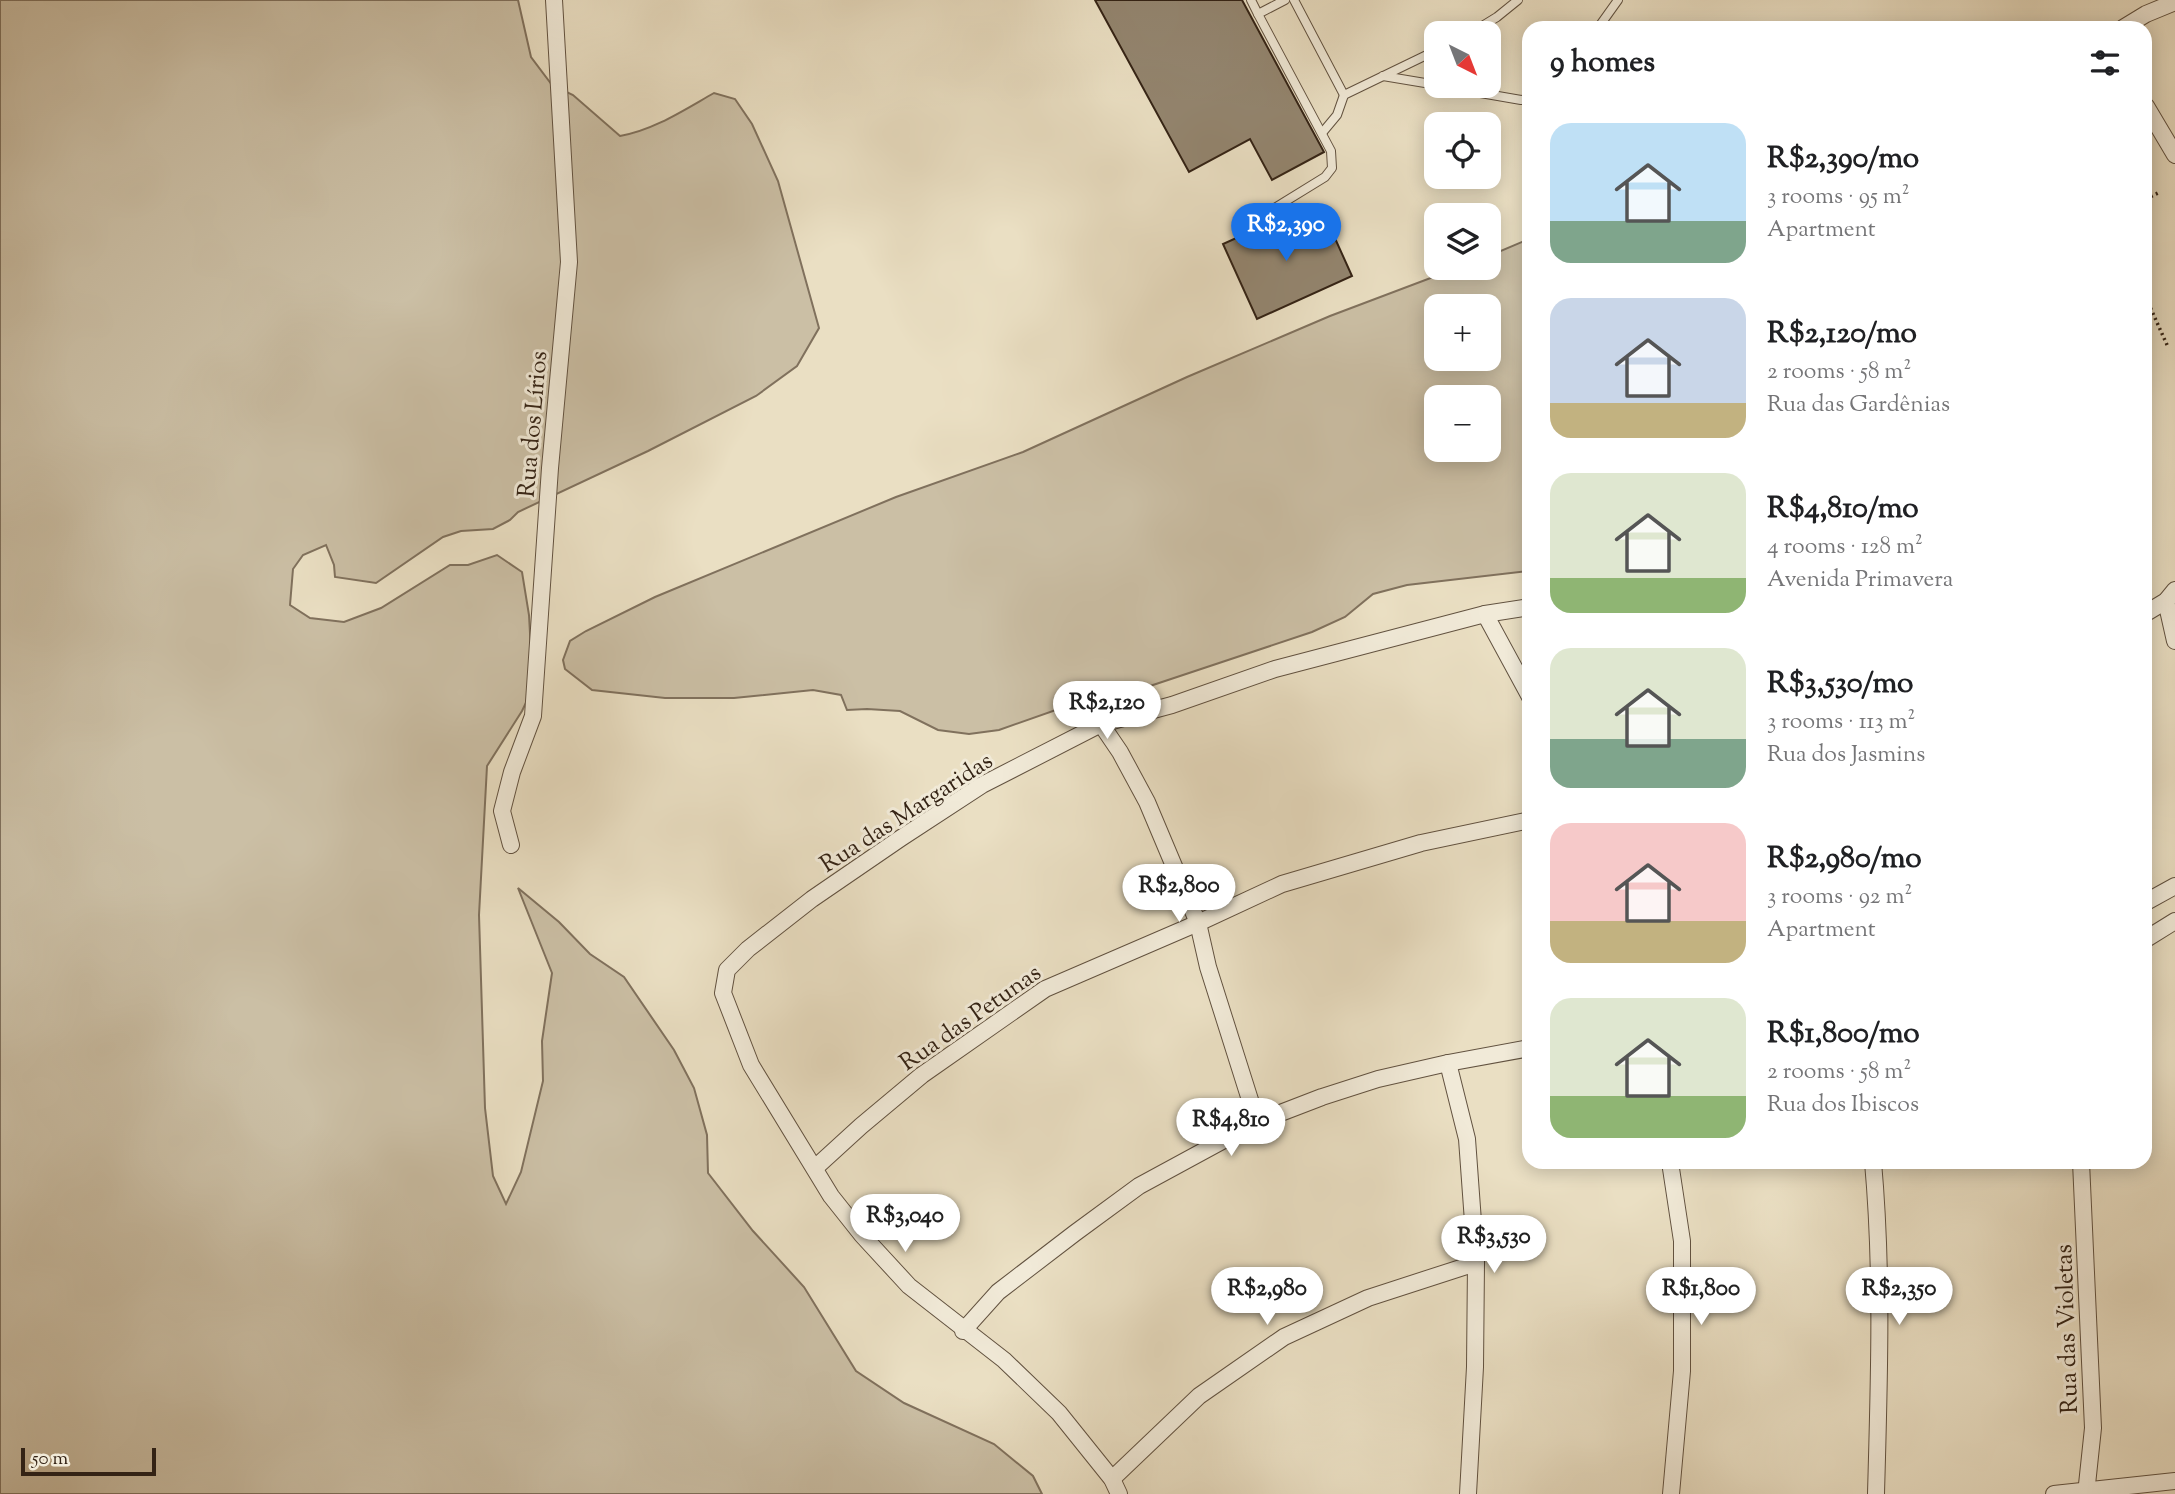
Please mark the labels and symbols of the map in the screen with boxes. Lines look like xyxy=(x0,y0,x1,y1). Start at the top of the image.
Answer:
north arrow xyxy=(1424,21,1502,98)
pin: R$2,390 xyxy=(1221,204,1351,263)
street label: Rua dos Lírios xyxy=(511,349,557,499)
pin: R$2,120 xyxy=(1042,682,1172,741)
street label: Rua das Margaridas xyxy=(814,745,1000,882)
pin: R$2,800 xyxy=(1114,864,1244,924)
street label: Rua das Petunas xyxy=(893,957,1049,1080)
pin: R$4,810 xyxy=(1166,1098,1296,1158)
pin: R$3,040 xyxy=(840,1194,970,1254)
pin: R$3,530 xyxy=(1429,1216,1559,1275)
street label: Rua das Violetas xyxy=(2048,1244,2088,1414)
pin: R$2,980 xyxy=(1202,1268,1332,1327)
pin: R$1,800 xyxy=(1636,1268,1766,1327)
pin: R$2,350 xyxy=(1834,1268,1964,1327)
scale bar xyxy=(21,1445,156,1477)

